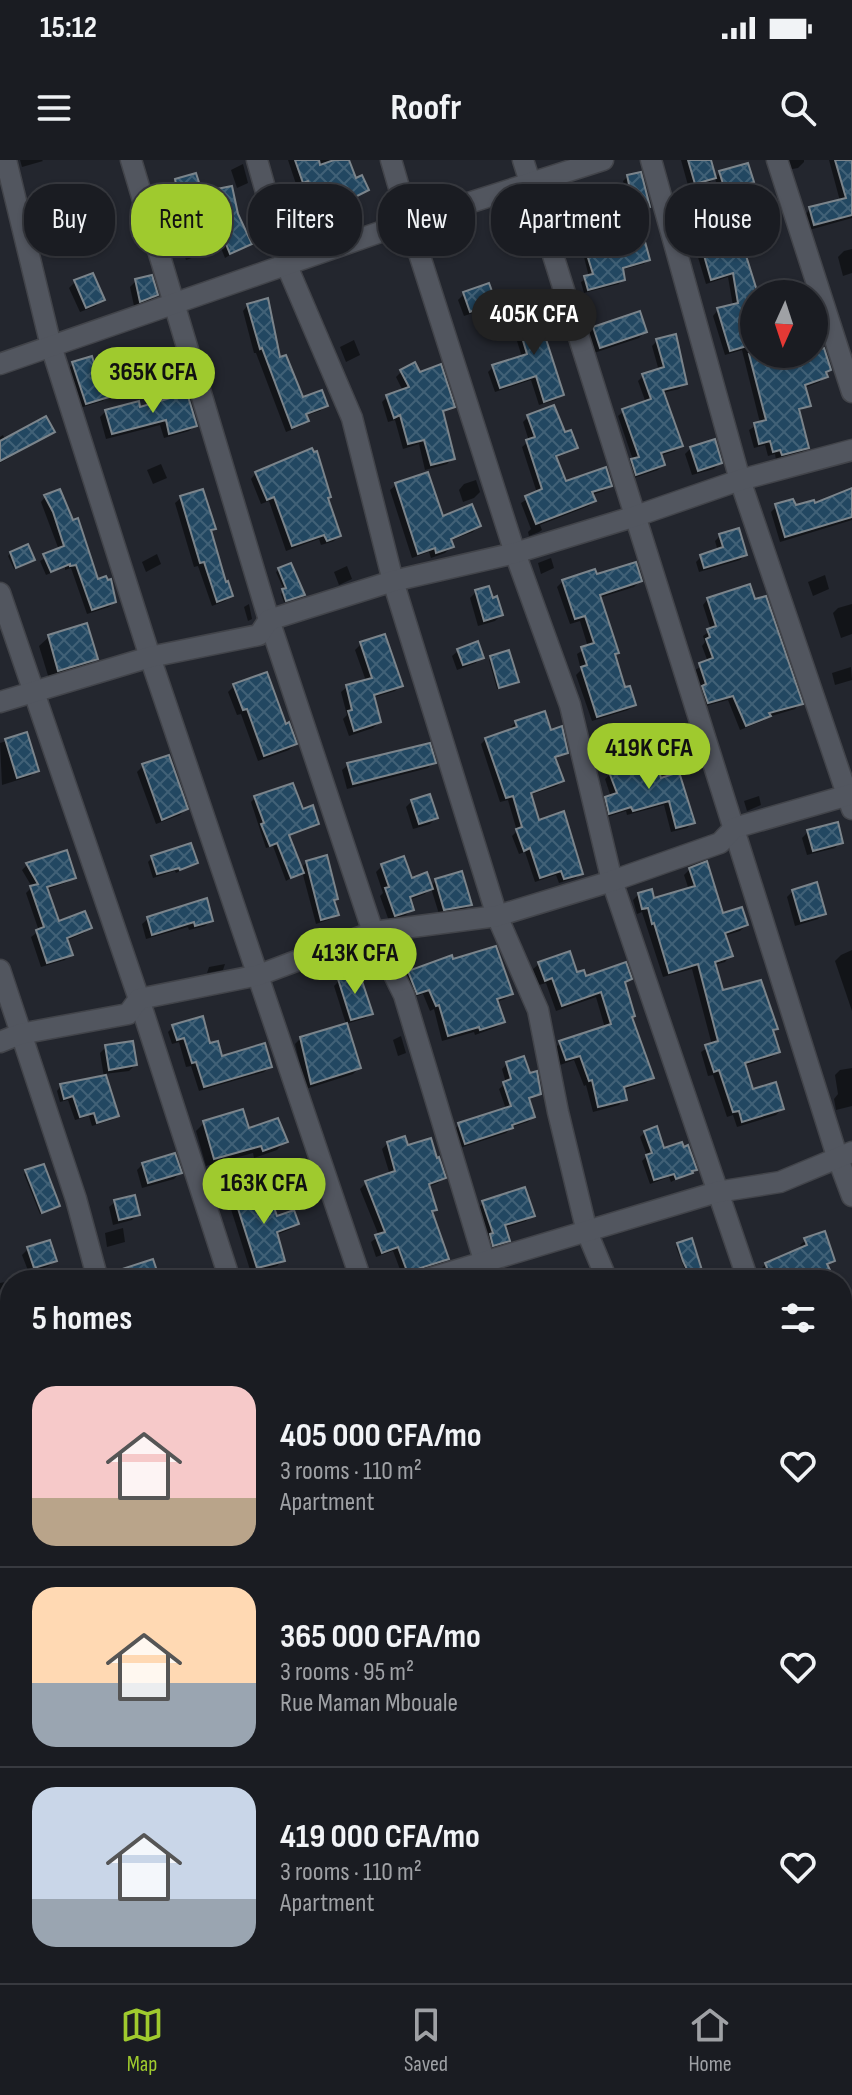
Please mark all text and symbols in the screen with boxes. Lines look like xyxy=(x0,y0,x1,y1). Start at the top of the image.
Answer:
text: 15:12 xyxy=(40,10,97,46)
icon: menu xyxy=(32,86,76,130)
icon: search xyxy=(776,86,820,130)
text: Roofr xyxy=(391,87,461,130)
chip: Buy xyxy=(24,184,115,256)
chip: Rent xyxy=(131,184,232,256)
chip: Filters xyxy=(248,184,362,256)
chip: New xyxy=(378,184,475,256)
chip: Apartment xyxy=(491,184,649,256)
chip: House xyxy=(665,184,780,256)
north arrow xyxy=(740,280,828,368)
map controls xyxy=(740,280,828,368)
pin: 405K CFA xyxy=(451,289,617,357)
text: 405K CFA xyxy=(490,299,578,330)
pin: 365K CFA xyxy=(70,347,236,415)
text: 365K CFA xyxy=(109,357,197,388)
pin: 419K CFA xyxy=(566,723,732,791)
text: 419K CFA xyxy=(605,733,693,764)
pin: 413K CFA xyxy=(272,928,438,996)
text: 413K CFA xyxy=(312,938,398,969)
pin: 163K CFA xyxy=(181,1158,347,1226)
text: 163K CFA xyxy=(221,1168,307,1199)
icon: filters xyxy=(776,1296,820,1340)
text: 5 homes xyxy=(32,1298,132,1339)
text: 405 000 CFA/mo xyxy=(280,1415,482,1456)
icon: home xyxy=(96,1418,192,1514)
icon: heart xyxy=(776,1444,820,1488)
text: 3 rooms · 110 m² xyxy=(280,1456,422,1487)
text: Apartment xyxy=(280,1487,374,1518)
text: 365 000 CFA/mo xyxy=(280,1616,481,1657)
icon: home xyxy=(96,1619,192,1715)
icon: heart xyxy=(776,1645,820,1689)
text: 3 rooms · 95 m² xyxy=(280,1657,414,1688)
text: Rue Maman Mbouale xyxy=(280,1688,458,1719)
text: 419 000 CFA/mo xyxy=(280,1816,480,1857)
icon: home xyxy=(96,1819,192,1915)
icon: heart xyxy=(776,1845,820,1889)
text: 3 rooms · 110 m² xyxy=(280,1857,422,1888)
text: Apartment xyxy=(280,1888,374,1919)
tab: Map xyxy=(120,2003,164,2078)
tab: Saved xyxy=(404,2003,448,2078)
tab: Home xyxy=(688,2003,732,2078)

